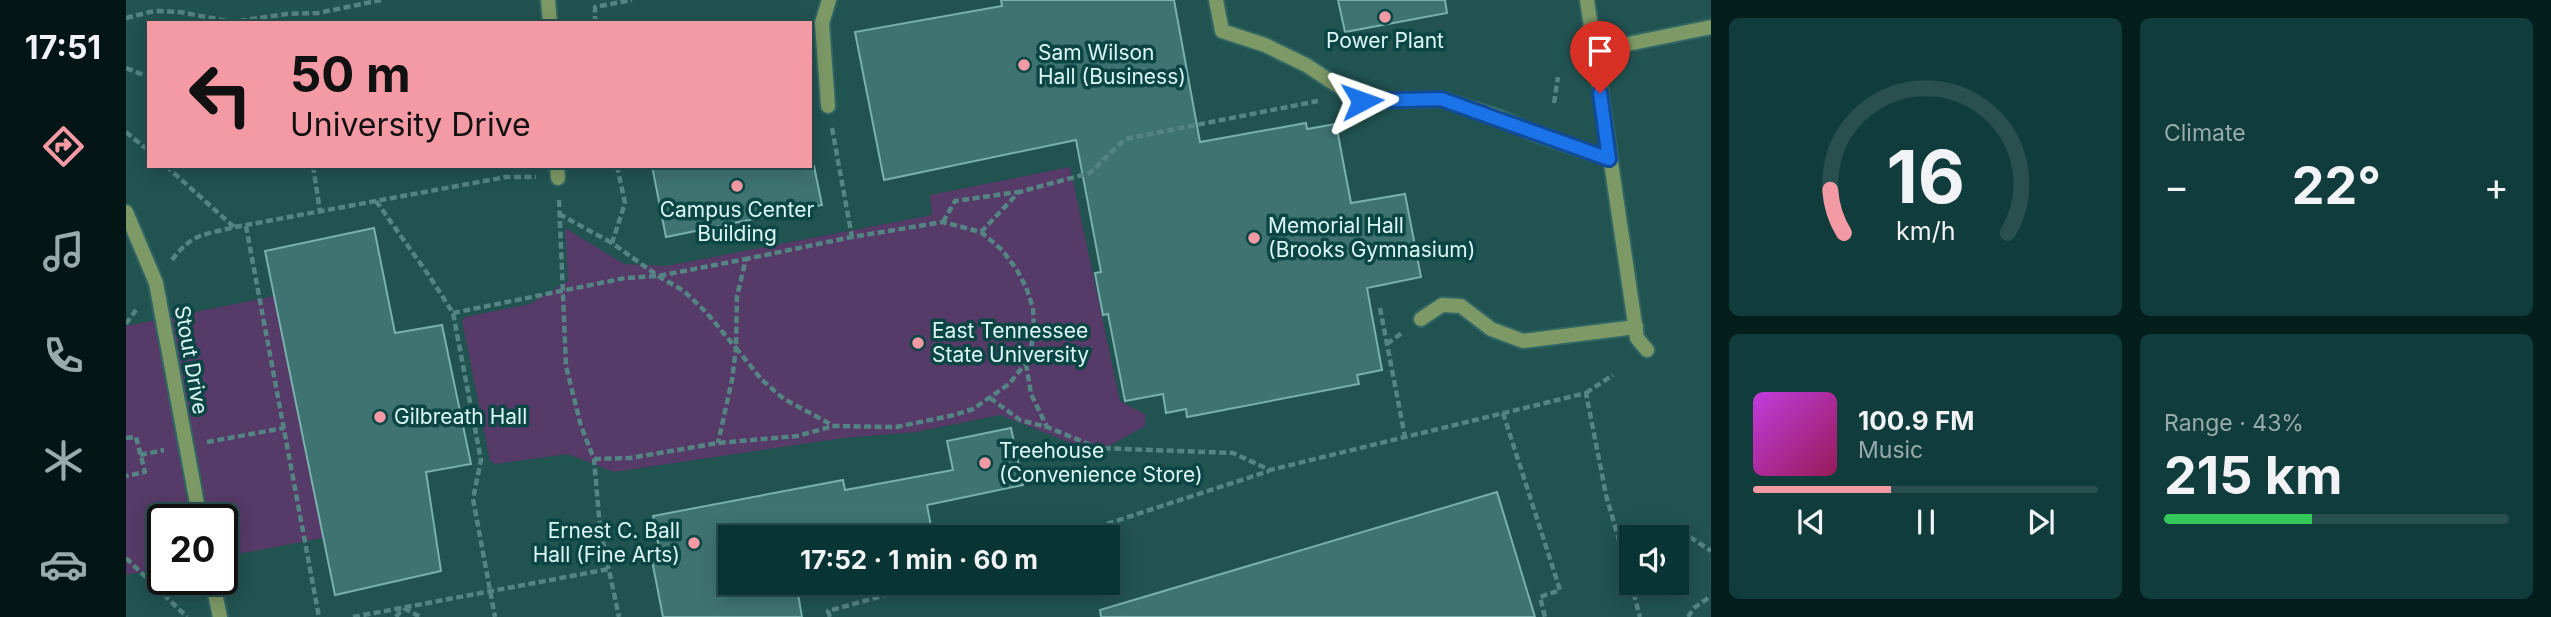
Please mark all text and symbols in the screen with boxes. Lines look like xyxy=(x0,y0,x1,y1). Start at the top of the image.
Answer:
marker: Power Plant xyxy=(1377,9,1393,25)
pin xyxy=(1570,21,1630,93)
text: 17:51 xyxy=(25,28,101,67)
place label: Power Plant xyxy=(1326,28,1444,53)
icon: arrive xyxy=(1581,32,1619,70)
place label: Sam Wilson Hall (Business) xyxy=(1038,40,1186,89)
text: 50 m xyxy=(290,45,411,104)
icon: left xyxy=(175,49,266,140)
marker: Sam Wilson Hall (Business) xyxy=(1016,57,1032,73)
position arrow xyxy=(1325,64,1399,138)
text: University Drive xyxy=(290,105,531,144)
text: Climate xyxy=(2164,119,2246,147)
icon: directions xyxy=(39,122,88,171)
text: 16 xyxy=(1886,132,1965,221)
text: 22° xyxy=(2292,154,2381,217)
text: − xyxy=(2164,163,2189,209)
text: + xyxy=(2484,163,2509,209)
marker: Campus Center Building xyxy=(729,178,745,194)
place label: Campus Center Building xyxy=(660,197,814,246)
place label: Memorial Hall (Brooks Gymnasium) xyxy=(1268,213,1475,262)
text: km/h xyxy=(1896,216,1955,246)
icon: music xyxy=(39,227,88,276)
marker: Memorial Hall (Brooks Gymnasium) xyxy=(1246,230,1262,246)
street label: Stout Drive xyxy=(170,304,213,416)
place label: East Tennessee State University xyxy=(932,318,1089,367)
icon: phone xyxy=(39,331,88,380)
marker: East Tennessee State University xyxy=(910,335,926,351)
place label: Gilbreath Hall xyxy=(394,404,527,429)
text: 100.9 FM xyxy=(1858,405,1974,436)
marker: Gilbreath Hall xyxy=(372,409,388,425)
text: Range · 43% xyxy=(2164,409,2304,437)
icon: climate xyxy=(39,436,88,485)
text: Music xyxy=(1858,436,1923,464)
place label: Treehouse (Convenience Store) xyxy=(999,438,1203,487)
text: 215 km xyxy=(2164,444,2342,507)
marker: Treehouse (Convenience Store) xyxy=(977,455,993,471)
icon: previous xyxy=(1792,503,1830,541)
icon: pause xyxy=(1907,503,1945,541)
icon: next xyxy=(2022,503,2060,541)
speed limit sign: 20 xyxy=(147,504,238,595)
place label: Ernest C. Ball Hall (Fine Arts) xyxy=(533,518,680,567)
map controls xyxy=(1619,525,1689,595)
button: sound xyxy=(1619,525,1689,595)
marker: Ernest C. Ball Hall (Fine Arts) xyxy=(686,535,702,551)
icon: car xyxy=(39,540,88,589)
text: 17:52 · 1 min · 60 m xyxy=(800,544,1038,575)

